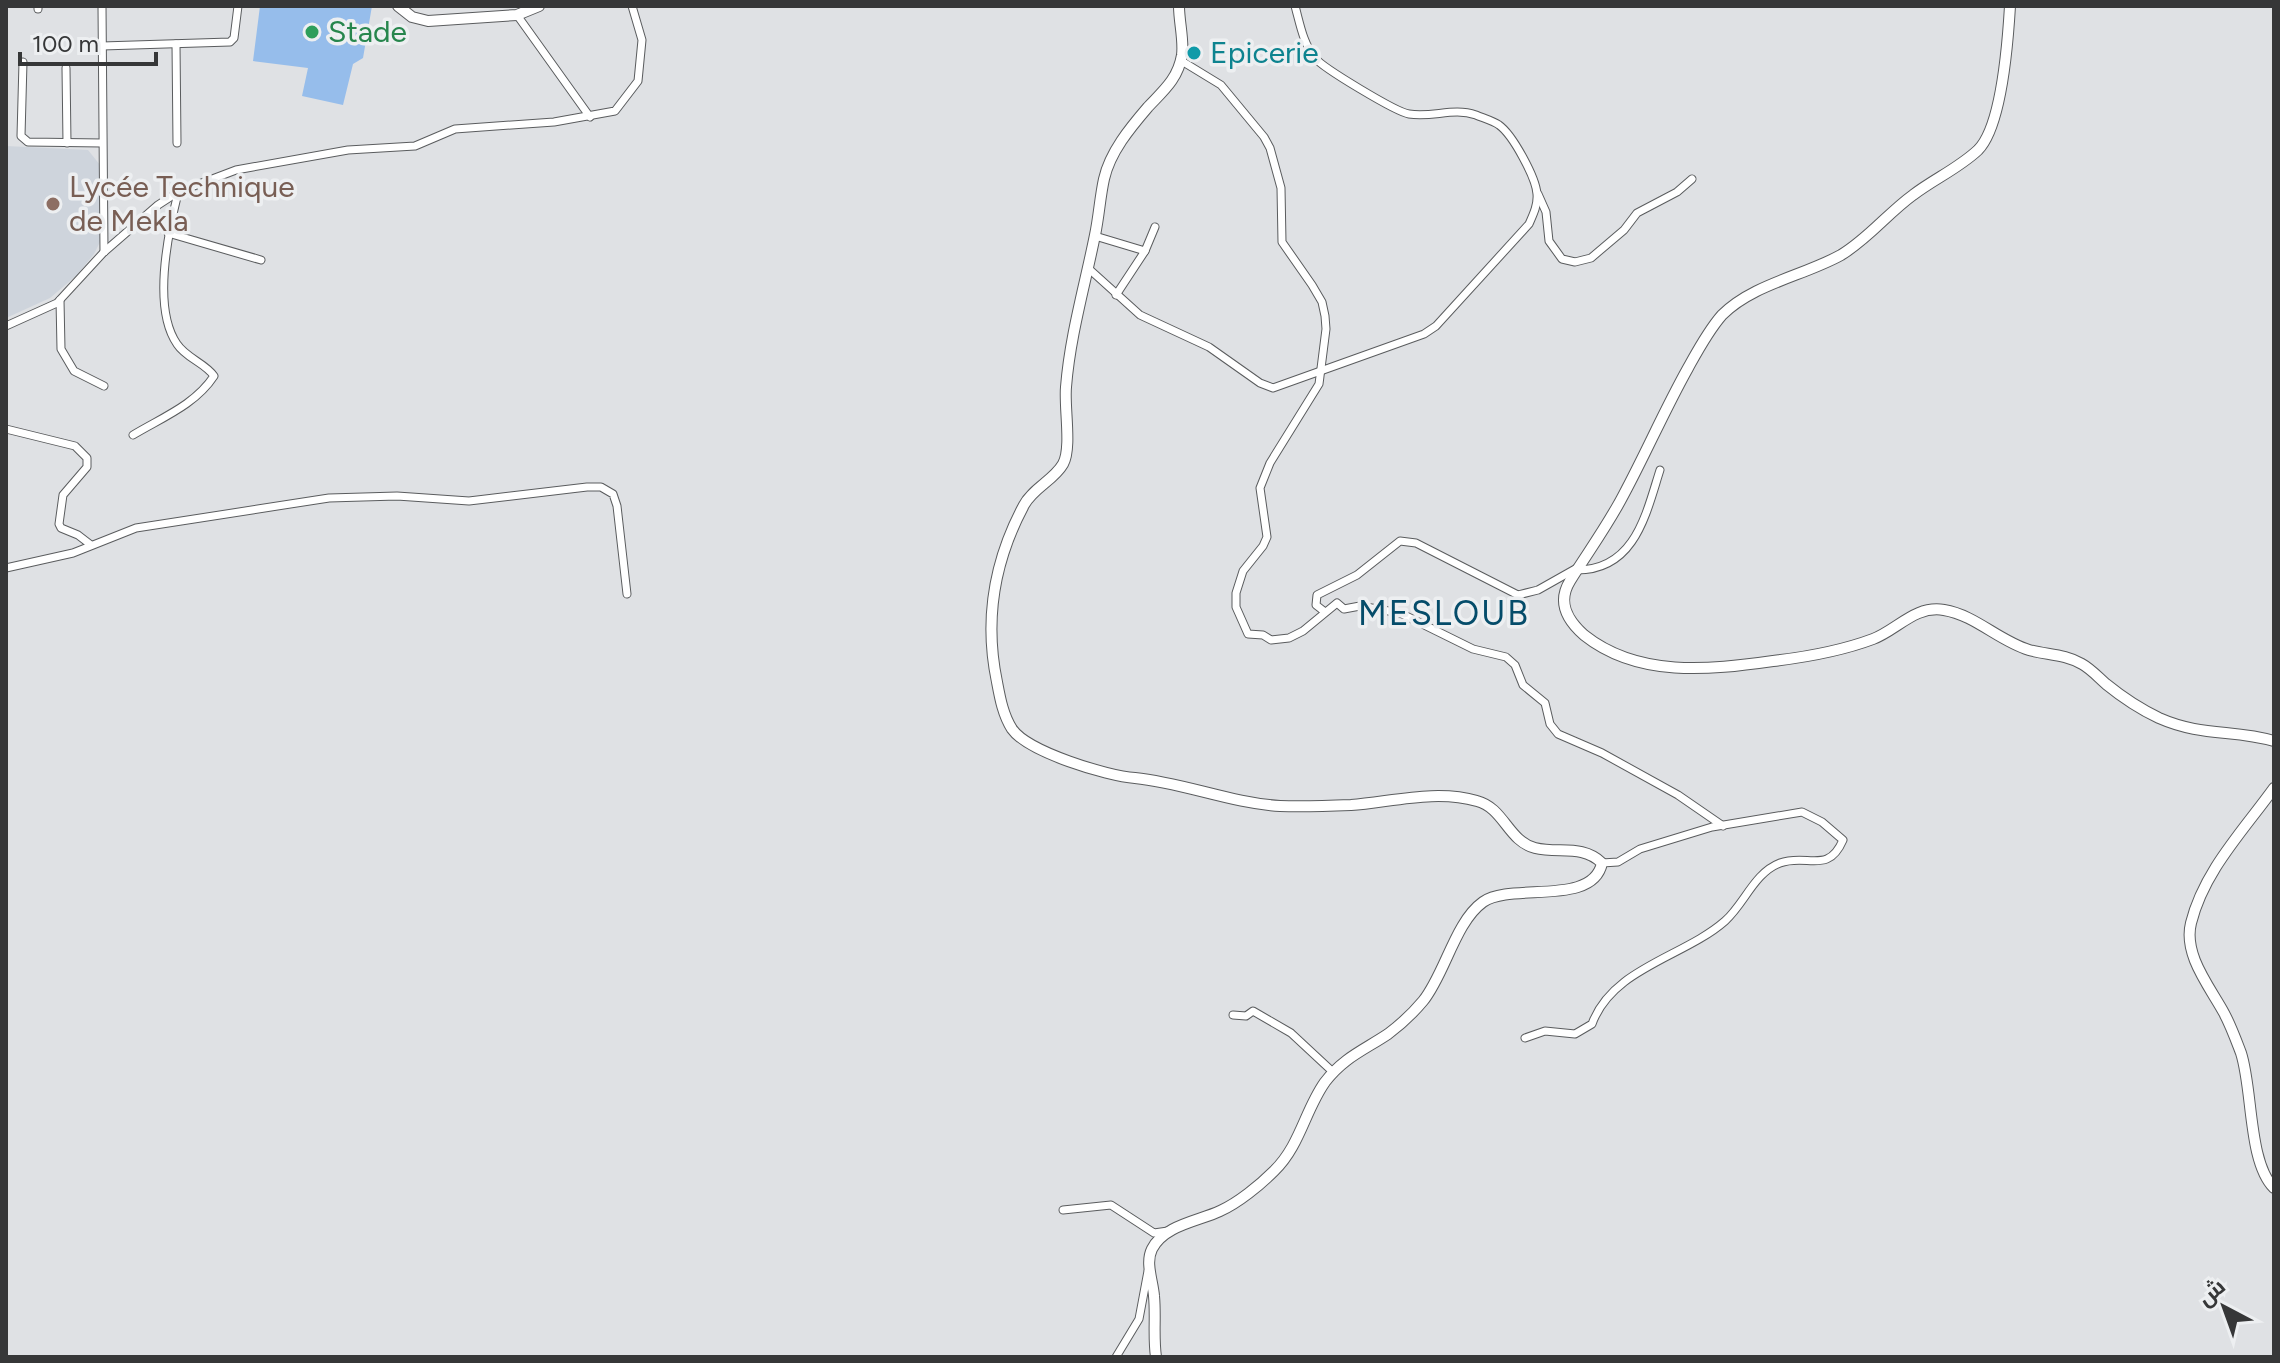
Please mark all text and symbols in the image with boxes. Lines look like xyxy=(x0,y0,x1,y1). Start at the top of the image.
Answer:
place label: Stade xyxy=(328,13,407,50)
scale bar xyxy=(20,16,156,66)
marker: Stade xyxy=(303,23,321,41)
text: 100 m xyxy=(32,29,99,58)
place label: Epicerie xyxy=(1210,34,1319,71)
marker: Epicerie xyxy=(1185,44,1203,62)
place label: Lycée Technique de Mekla xyxy=(69,168,295,239)
marker: Lycée Technique de Mekla xyxy=(44,195,62,213)
district label: MESLOUB xyxy=(1358,593,1530,634)
north arrow xyxy=(2184,1267,2264,1347)
text: ش xyxy=(2192,1273,2231,1312)

